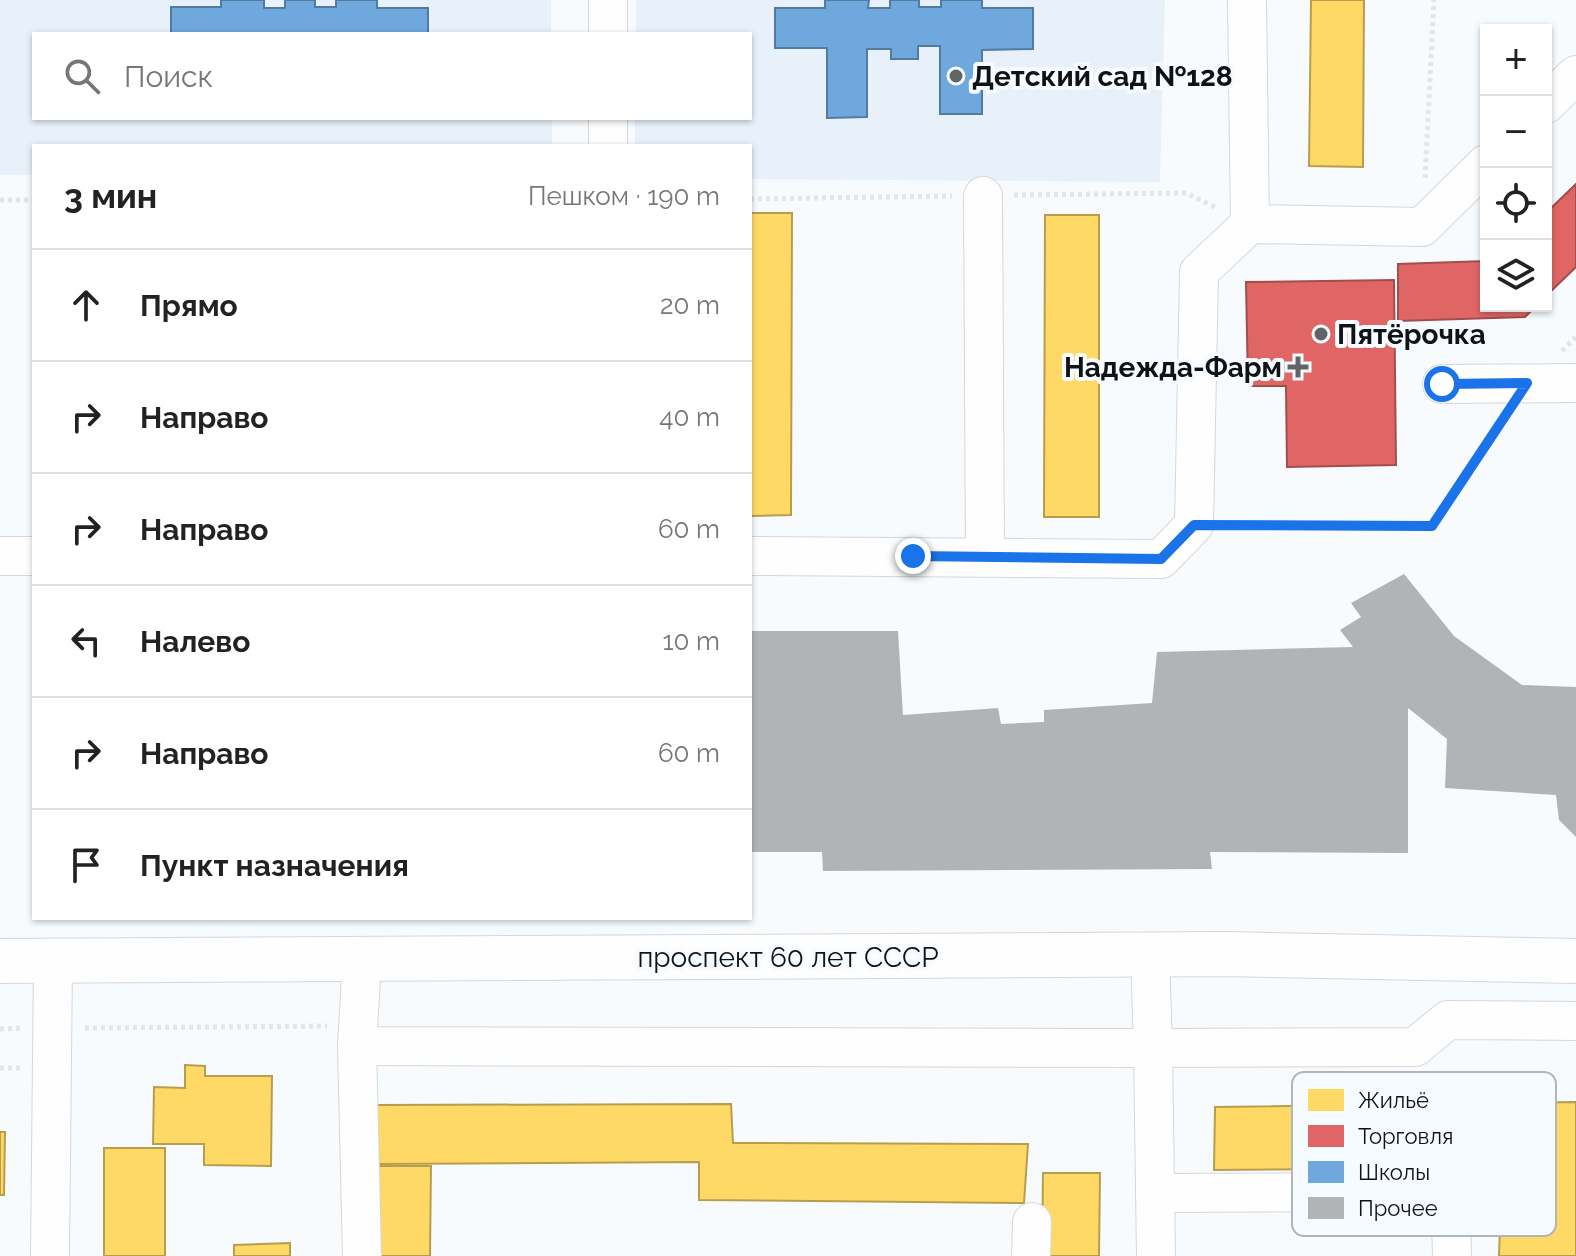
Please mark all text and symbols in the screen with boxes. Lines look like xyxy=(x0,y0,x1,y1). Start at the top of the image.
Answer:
map controls xyxy=(1480,24,1552,312)
button: + xyxy=(1480,24,1552,96)
search box xyxy=(32,32,752,120)
icon: search xyxy=(60,54,104,98)
text: Поиск xyxy=(124,59,213,94)
place label: Детский сад №128 xyxy=(972,60,1233,93)
marker: Детский сад №128 xyxy=(947,67,965,85)
button: − xyxy=(1480,96,1552,168)
button: locate xyxy=(1480,168,1552,240)
text: 3 мин xyxy=(64,176,157,216)
text: Пешком · 190 m xyxy=(528,181,720,211)
button: layers xyxy=(1480,240,1552,312)
icon: ahead xyxy=(64,283,108,327)
text: Прямо xyxy=(140,288,238,323)
text: 20 m xyxy=(660,290,720,320)
place label: Пятёрочка xyxy=(1337,318,1486,351)
marker: Пятёрочка xyxy=(1312,325,1330,343)
place label: Надежда-Фарм xyxy=(1064,351,1282,384)
marker: Надежда-Фарм xyxy=(1289,358,1307,376)
route start xyxy=(1424,366,1460,402)
icon: right xyxy=(64,395,108,439)
text: Направо xyxy=(140,400,269,435)
text: 40 m xyxy=(659,402,720,432)
icon: right xyxy=(64,507,108,551)
text: Направо xyxy=(140,512,269,547)
text: 60 m xyxy=(658,514,720,544)
route end xyxy=(895,538,931,574)
icon: left xyxy=(64,619,108,663)
text: Налево xyxy=(140,624,250,659)
text: 10 m xyxy=(662,626,720,656)
icon: right xyxy=(64,731,108,775)
text: Направо xyxy=(140,736,269,771)
text: 60 m xyxy=(658,738,720,768)
icon: arrive xyxy=(64,843,108,887)
text: Пункт назначения xyxy=(140,848,409,883)
street label: проспект 60 лет СССР xyxy=(637,941,939,974)
legend xyxy=(1292,1072,1556,1236)
text: Жильё xyxy=(1358,1087,1429,1113)
text: Торговля xyxy=(1358,1123,1453,1149)
text: Школы xyxy=(1358,1159,1430,1185)
text: Прочее xyxy=(1358,1195,1438,1221)

